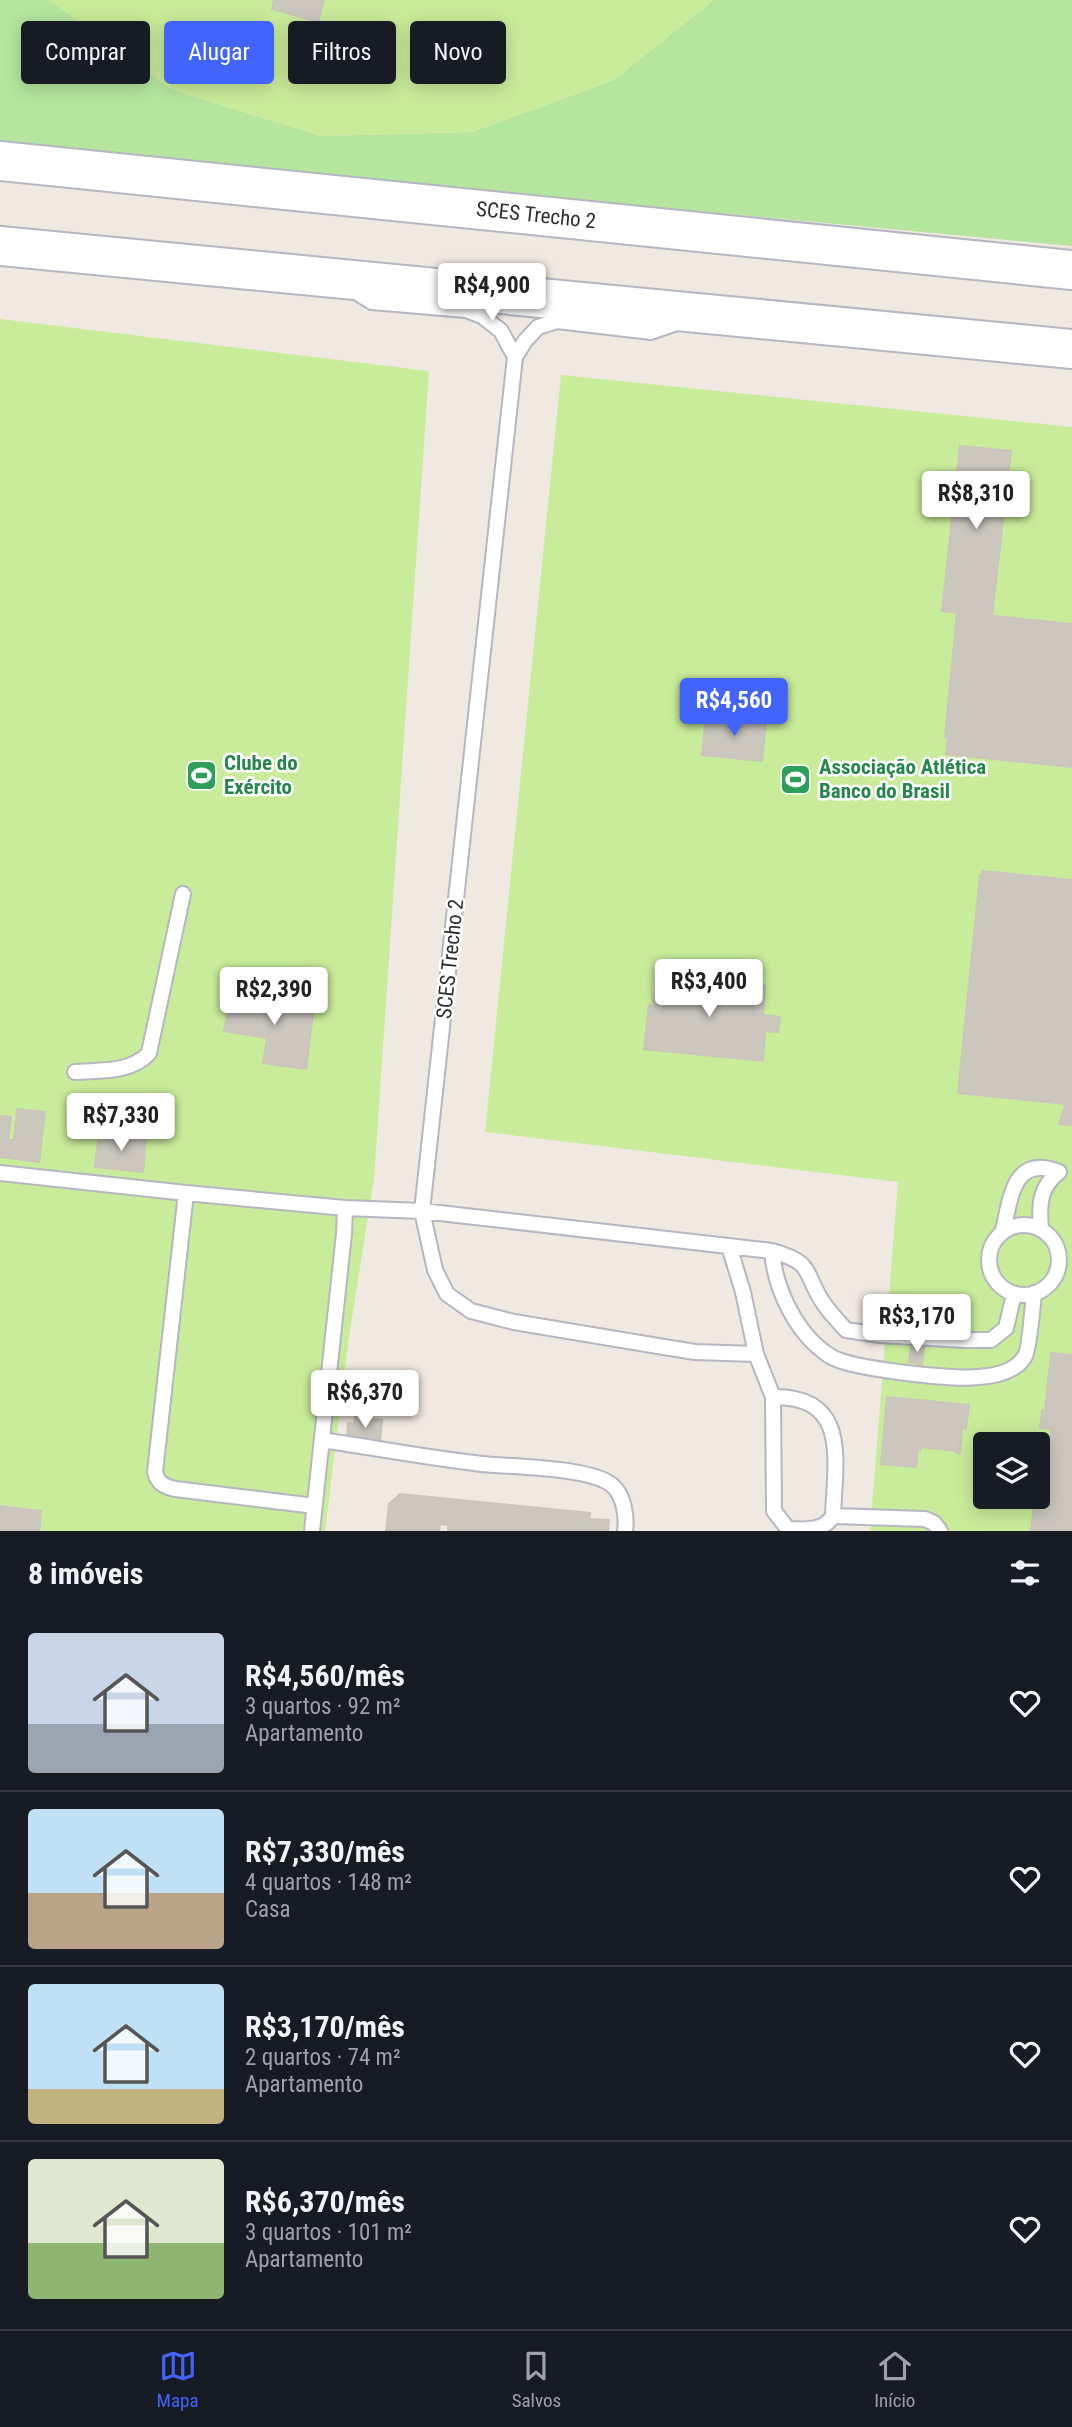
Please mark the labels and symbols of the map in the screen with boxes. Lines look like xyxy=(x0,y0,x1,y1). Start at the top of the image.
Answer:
street label: SCES Trecho 2 xyxy=(475,197,597,233)
pin: R$4,900 xyxy=(427,264,557,323)
pin: R$8,310 xyxy=(911,472,1041,531)
pin: R$4,560 xyxy=(669,678,799,738)
place label: Clube do Exército xyxy=(224,751,298,799)
place label: Associação Atlética Banco do Brasil xyxy=(819,755,986,803)
sports icon: Clube do Exército xyxy=(184,758,218,792)
sports icon: Associação Atlética Banco do Brasil xyxy=(779,762,813,796)
street label: SCES Trecho 2 xyxy=(432,898,468,1020)
pin: R$3,400 xyxy=(644,960,774,1019)
pin: R$2,390 xyxy=(209,968,339,1027)
pin: R$7,330 xyxy=(56,1094,186,1153)
pin: R$3,170 xyxy=(852,1294,982,1354)
pin: R$6,370 xyxy=(300,1370,430,1430)

